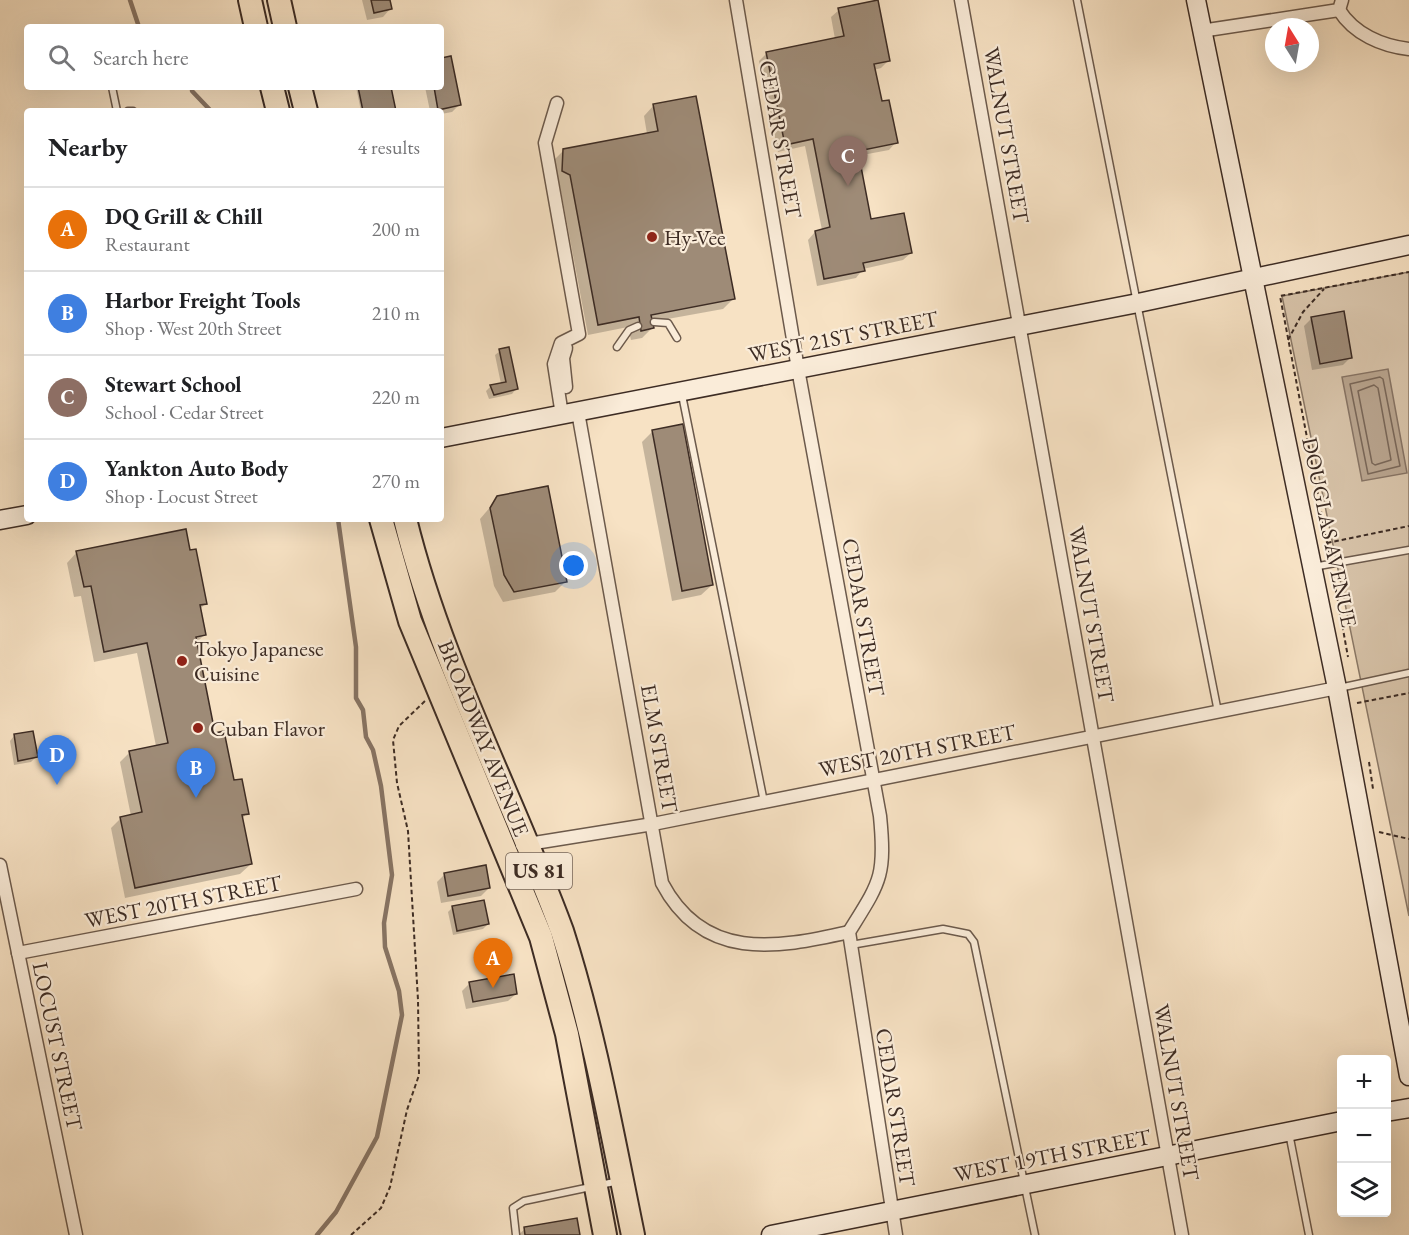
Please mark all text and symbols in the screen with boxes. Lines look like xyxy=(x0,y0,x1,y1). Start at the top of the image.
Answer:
north arrow xyxy=(1265,18,1319,72)
search box xyxy=(24,24,444,90)
icon: search xyxy=(45,41,78,74)
text: Search here xyxy=(93,43,188,72)
street label: WALNUT STREET xyxy=(977,45,1036,226)
street label: CEDAR STREET xyxy=(752,58,809,220)
text: Nearby xyxy=(48,130,128,164)
text: 4 results xyxy=(357,134,420,160)
pin: C xyxy=(828,136,868,186)
text: DQ Grill & Chill xyxy=(105,202,263,231)
text: A xyxy=(60,216,75,242)
text: 200 m xyxy=(372,216,420,242)
place label: Hy-Vee xyxy=(664,223,726,252)
marker: Hy-Vee xyxy=(645,230,659,244)
text: Restaurant xyxy=(105,231,190,257)
text: Harbor Freight Tools xyxy=(105,286,300,315)
text: B xyxy=(61,300,74,326)
text: 210 m xyxy=(372,300,420,326)
street label: WEST 21ST STREET xyxy=(746,304,941,369)
text: Shop · West 20th Street xyxy=(105,315,281,341)
text: Stewart School xyxy=(105,370,242,399)
text: C xyxy=(60,384,75,410)
text: 220 m xyxy=(372,384,420,410)
text: School · Cedar Street xyxy=(105,399,264,425)
street label: DOUGLAS AVENUE xyxy=(1295,434,1364,630)
text: Yankton Auto Body xyxy=(105,454,288,483)
text: D xyxy=(60,468,75,494)
text: 270 m xyxy=(372,468,420,494)
text: Shop · Locust Street xyxy=(105,483,258,509)
street label: WALNUT STREET xyxy=(1062,524,1121,705)
street label: CEDAR STREET xyxy=(835,536,892,698)
your location xyxy=(559,551,588,580)
place label: Tokyo Japanese Cuisine xyxy=(194,634,324,688)
street label: BROADWAY AVENUE xyxy=(431,636,536,841)
marker: Tokyo Japanese Cuisine xyxy=(175,654,189,668)
street label: ELM STREET xyxy=(634,682,685,815)
place label: Cuban Flavor xyxy=(210,714,326,743)
street label: WEST 20TH STREET xyxy=(816,717,1018,784)
marker: Cuban Flavor xyxy=(191,721,205,735)
pin: D xyxy=(38,736,76,785)
pin: B xyxy=(176,748,216,798)
road number: US 81 xyxy=(506,853,572,889)
street label: WEST 20TH STREET xyxy=(82,868,284,935)
pin: A xyxy=(474,938,512,988)
street label: LOCUST STREET xyxy=(26,959,90,1133)
street label: WALNUT STREET xyxy=(1147,1002,1206,1183)
street label: CEDAR STREET xyxy=(869,1026,922,1188)
map controls xyxy=(1337,1055,1391,1217)
button: + xyxy=(1337,1055,1391,1109)
button: − xyxy=(1337,1109,1391,1163)
street label: WEST 19TH STREET xyxy=(951,1122,1153,1189)
button: layers xyxy=(1337,1163,1391,1217)

